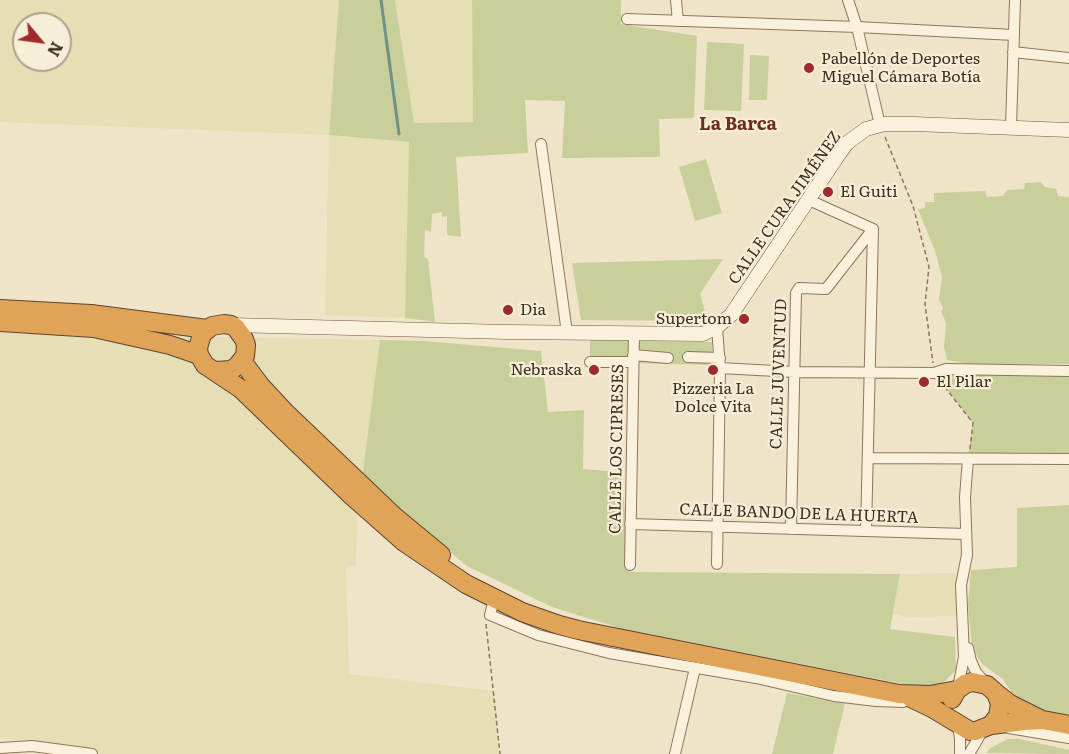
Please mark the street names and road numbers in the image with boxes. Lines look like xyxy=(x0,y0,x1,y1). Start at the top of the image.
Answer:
street label: CALLE CURA JIMÉNEZ xyxy=(725,128,845,288)
street label: CALLE JUVENTUD xyxy=(767,298,791,450)
street label: CALLE LOS CIPRESES xyxy=(606,364,628,534)
street label: CALLE BANDO DE LA HUERTA xyxy=(679,500,919,528)

